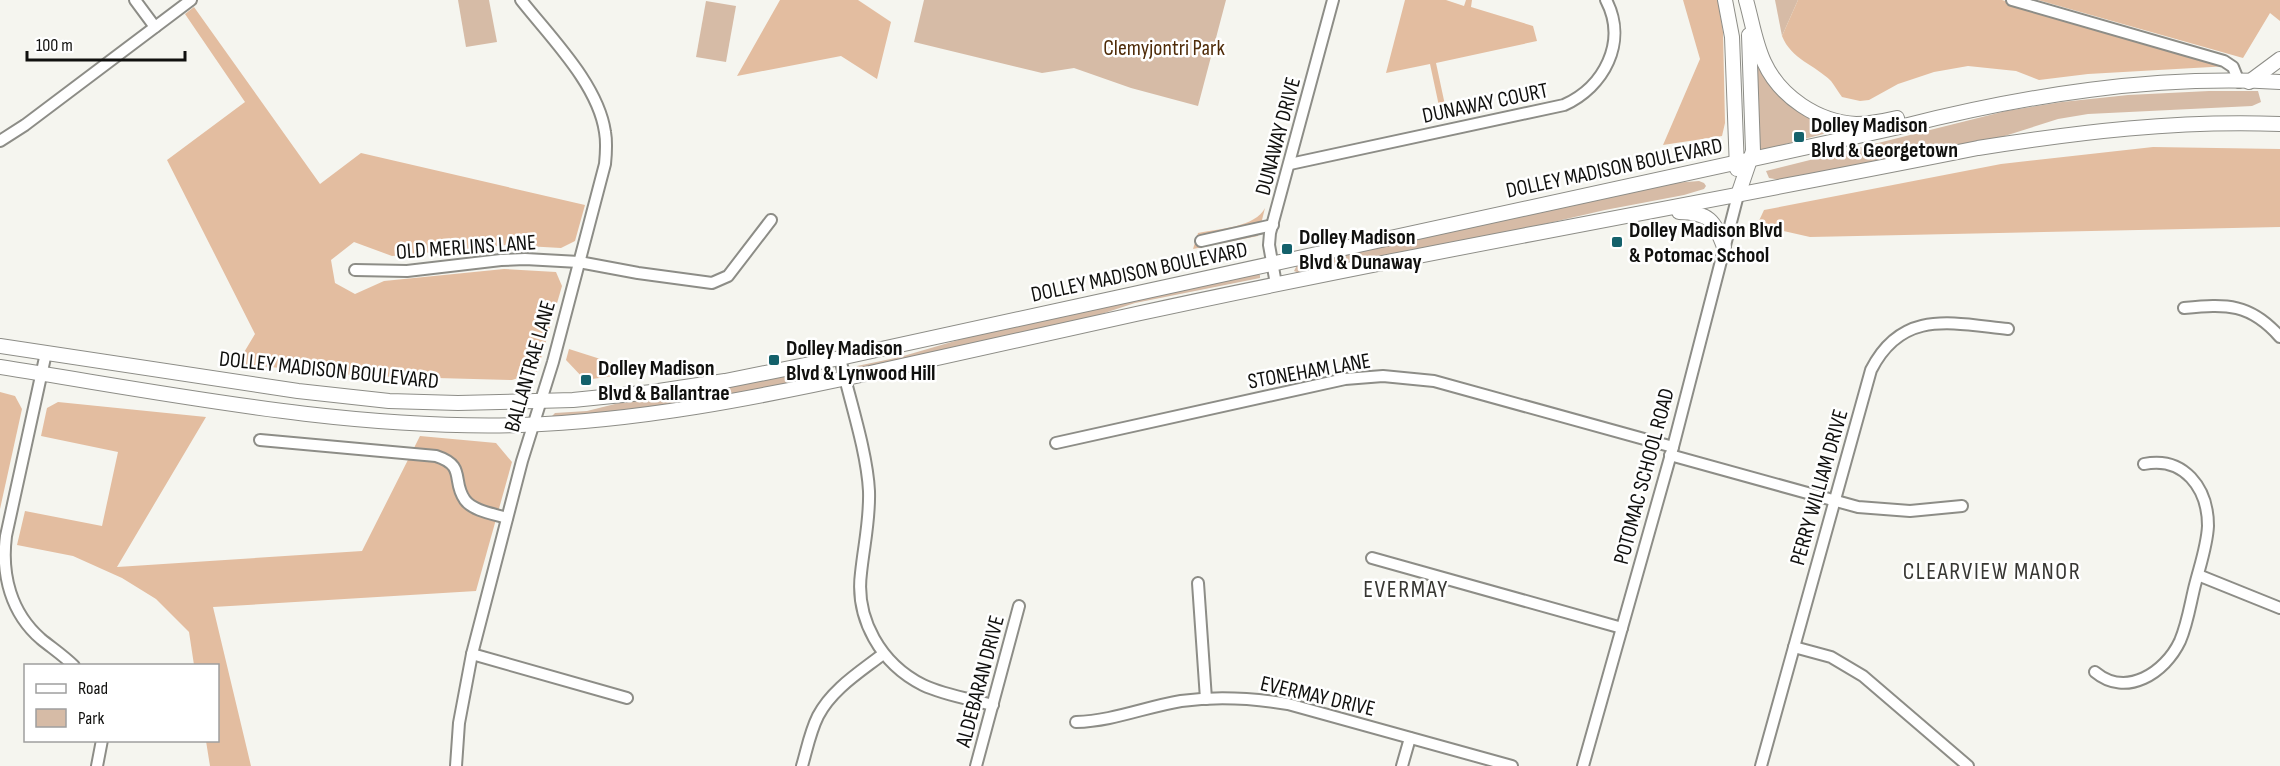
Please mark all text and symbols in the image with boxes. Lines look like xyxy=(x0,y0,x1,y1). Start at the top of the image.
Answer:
scale bar xyxy=(27,24,184,62)
text: 100 m xyxy=(36,35,73,56)
park label: Clemyjontri Park xyxy=(1103,35,1225,62)
street label: DUNAWAY DRIVE xyxy=(1250,74,1307,198)
street label: DUNAWAY COURT xyxy=(1420,77,1551,130)
place label: Dolley Madison Blvd & Georgetown xyxy=(1811,112,1958,164)
marker: Dolley Madison Blvd & Georgetown xyxy=(1792,130,1806,144)
street label: DOLLEY MADISON BOULEVARD xyxy=(1504,132,1725,205)
place label: Dolley Madison Blvd & Potomac School xyxy=(1629,217,1783,269)
place label: Dolley Madison Blvd & Dunaway xyxy=(1299,224,1422,276)
street label: OLD MERLINS LANE xyxy=(395,229,537,266)
marker: Dolley Madison Blvd & Potomac School xyxy=(1610,235,1624,249)
street label: DOLLEY MADISON BOULEVARD xyxy=(1029,236,1250,309)
marker: Dolley Madison Blvd & Dunaway xyxy=(1280,242,1294,256)
street label: BALLANTRAE LANE xyxy=(499,298,562,435)
place label: Dolley Madison Blvd & Lynwood Hill xyxy=(786,335,936,387)
street label: DOLLEY MADISON BOULEVARD xyxy=(218,346,440,395)
street label: STONEHAM LANE xyxy=(1246,347,1373,396)
marker: Dolley Madison Blvd & Lynwood Hill xyxy=(767,353,781,367)
place label: Dolley Madison Blvd & Ballantrae xyxy=(598,355,730,407)
marker: Dolley Madison Blvd & Ballantrae xyxy=(579,373,593,387)
street label: POTOMAC SCHOOL ROAD xyxy=(1608,385,1681,567)
street label: PERRY WILLIAM DRIVE xyxy=(1784,406,1855,568)
district label: CLEARVIEW MANOR xyxy=(1903,557,2081,586)
district label: EVERMAY xyxy=(1363,575,1449,604)
street label: ALDEBARAN DRIVE xyxy=(950,613,1011,751)
legend xyxy=(24,664,219,742)
street label: EVERMAY DRIVE xyxy=(1258,670,1378,723)
text: Road xyxy=(78,678,108,699)
text: Park xyxy=(78,708,104,729)

